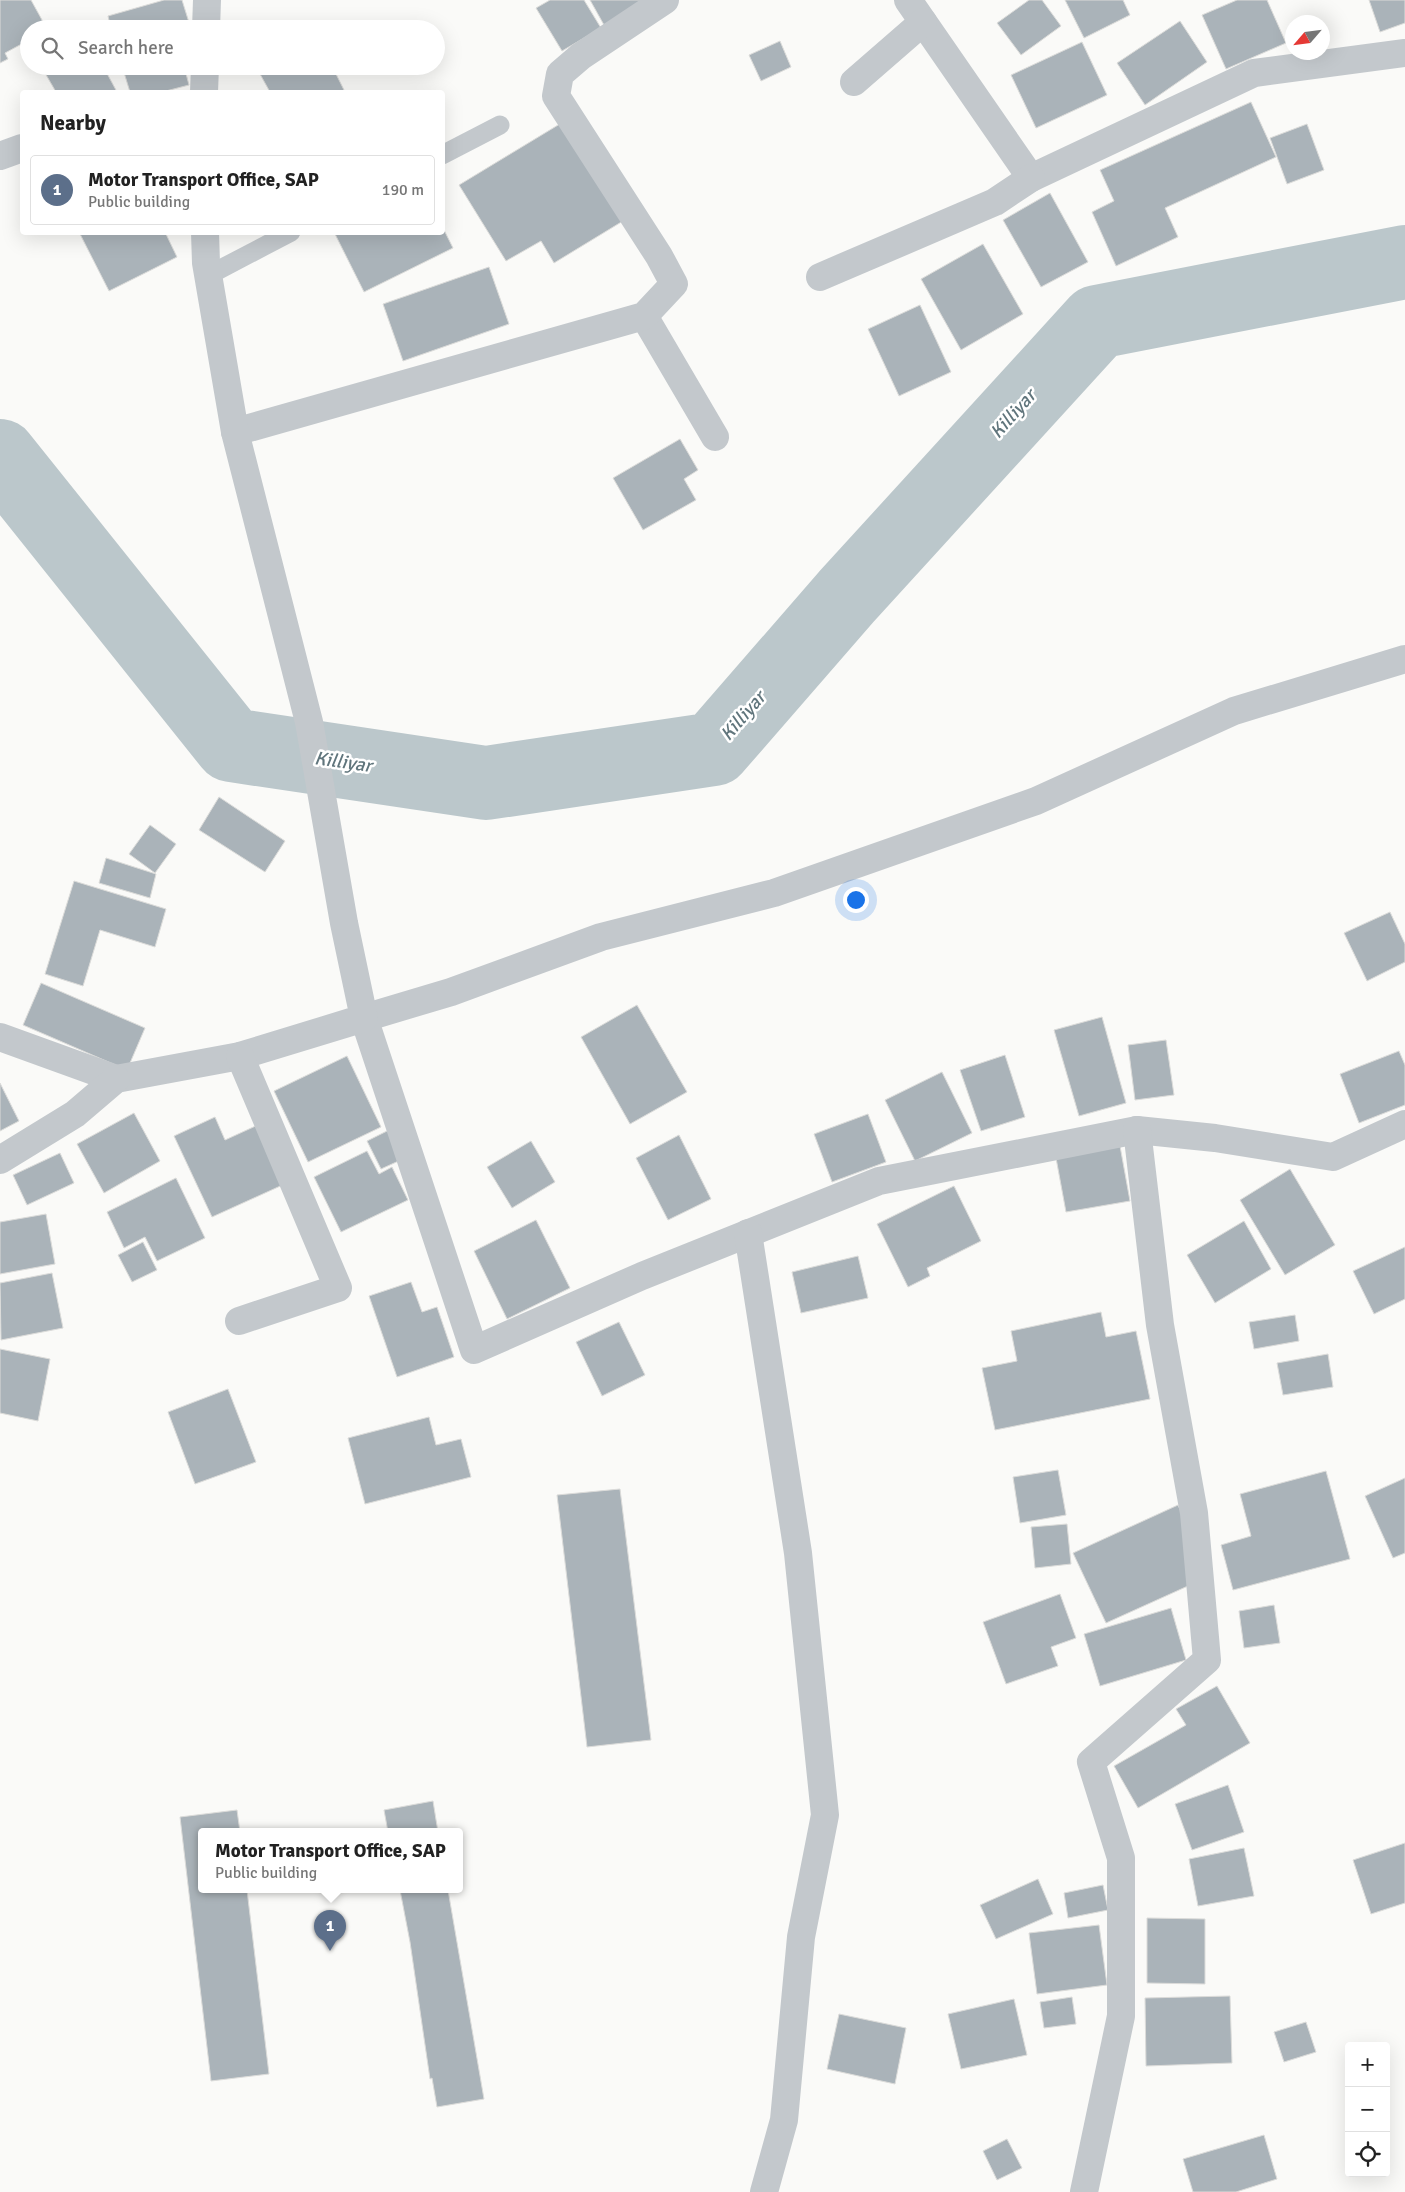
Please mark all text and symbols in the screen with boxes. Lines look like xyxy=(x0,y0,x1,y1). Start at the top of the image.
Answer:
north arrow xyxy=(1285,15,1330,60)
search box xyxy=(20,20,445,75)
icon: search xyxy=(38,34,66,62)
text: Search here xyxy=(78,36,174,60)
text: Nearby xyxy=(40,110,106,136)
text: Motor Transport Office, SAP xyxy=(88,168,319,192)
text: 1 xyxy=(53,180,61,200)
text: 190 m xyxy=(382,180,424,200)
text: Public building xyxy=(88,192,190,212)
water label: Killiyar xyxy=(985,382,1043,443)
water label: Killiyar xyxy=(715,684,773,746)
water label: Killiyar xyxy=(313,746,376,778)
your location xyxy=(843,887,869,913)
popup xyxy=(198,1828,463,1893)
text: Motor Transport Office, SAP xyxy=(215,1839,446,1863)
text: Public building xyxy=(215,1863,317,1883)
pin: 1 xyxy=(314,1910,346,1951)
map controls xyxy=(1345,2042,1390,2177)
button: + xyxy=(1345,2042,1390,2087)
button: − xyxy=(1345,2087,1390,2132)
button: locate xyxy=(1345,2132,1390,2177)

